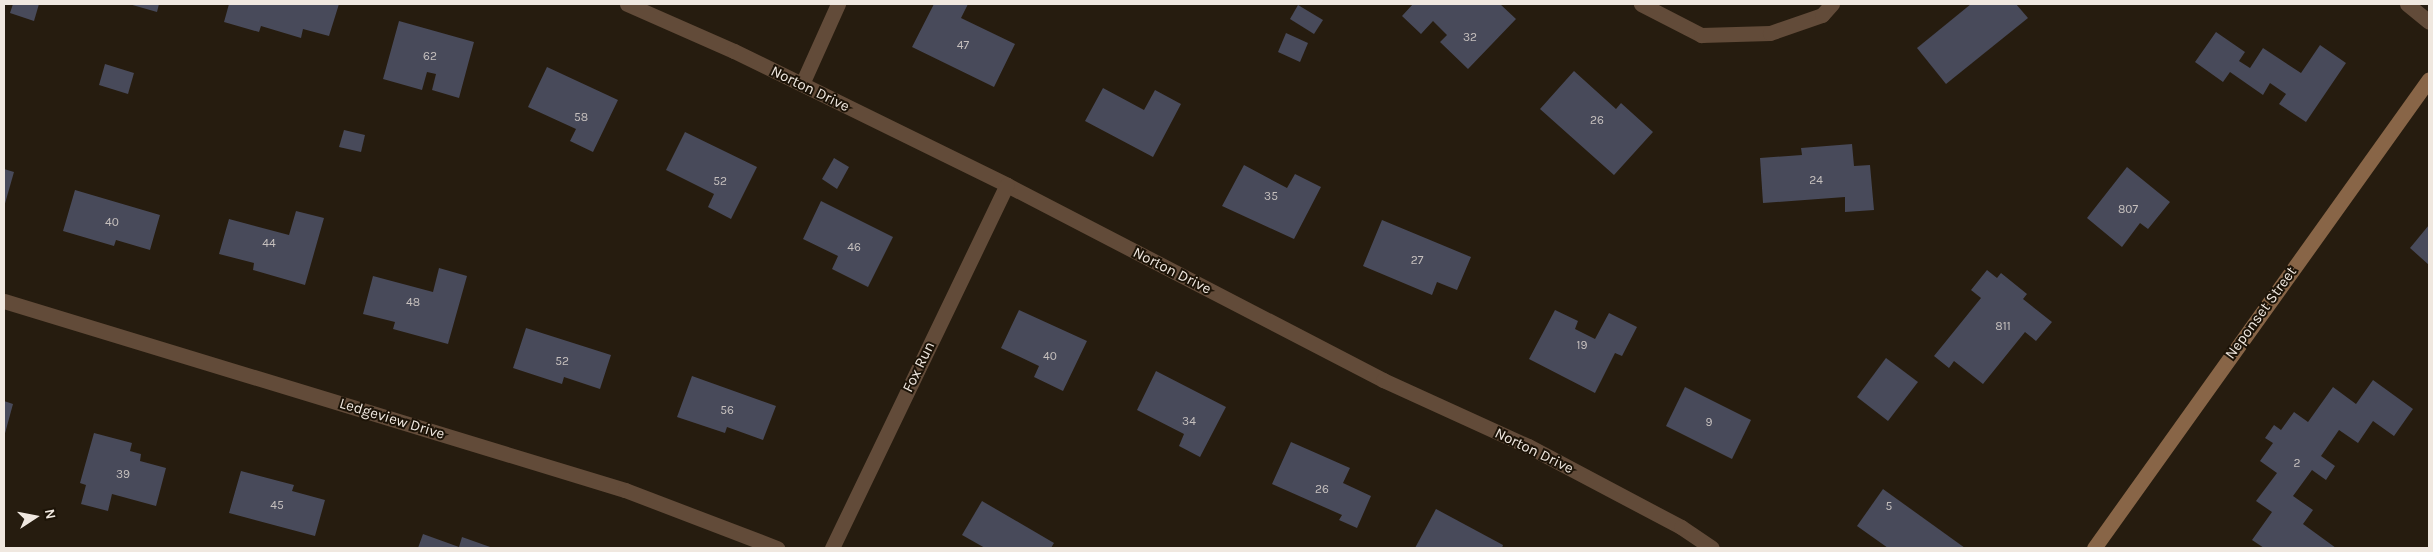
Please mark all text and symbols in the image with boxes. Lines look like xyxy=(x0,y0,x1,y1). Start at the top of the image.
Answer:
house number: 32 xyxy=(1463,31,1477,45)
house number: 47 xyxy=(957,39,969,53)
house number: 62 xyxy=(423,50,437,64)
street label: Norton Drive xyxy=(768,62,852,116)
house number: 58 xyxy=(574,111,588,125)
house number: 26 xyxy=(1590,114,1604,128)
house number: 24 xyxy=(1809,174,1823,188)
house number: 52 xyxy=(713,175,727,189)
house number: 35 xyxy=(1264,190,1278,204)
house number: 807 xyxy=(2118,203,2138,217)
house number: 40 xyxy=(105,216,119,230)
house number: 44 xyxy=(262,237,276,251)
house number: 46 xyxy=(847,241,861,255)
street label: Norton Drive xyxy=(1130,244,1214,298)
house number: 27 xyxy=(1411,254,1423,268)
street label: Neponset Street xyxy=(2221,263,2301,363)
house number: 48 xyxy=(406,296,420,310)
house number: 811 xyxy=(1995,320,2011,334)
street label: Fox Run xyxy=(899,339,939,395)
house number: 19 xyxy=(1577,339,1587,353)
house number: 40 xyxy=(1043,350,1057,364)
house number: 52 xyxy=(555,355,569,369)
street label: Ledgeview Drive xyxy=(337,394,447,444)
house number: 56 xyxy=(720,404,734,418)
house number: 34 xyxy=(1182,415,1196,429)
house number: 9 xyxy=(1706,416,1712,430)
street label: Norton Drive xyxy=(1492,424,1576,478)
house number: 2 xyxy=(2294,457,2300,471)
house number: 39 xyxy=(116,468,130,482)
house number: 26 xyxy=(1315,483,1329,497)
north arrow xyxy=(10,492,60,542)
house number: 45 xyxy=(270,499,284,513)
house number: 5 xyxy=(1886,500,1892,514)
text: N xyxy=(41,507,60,521)

